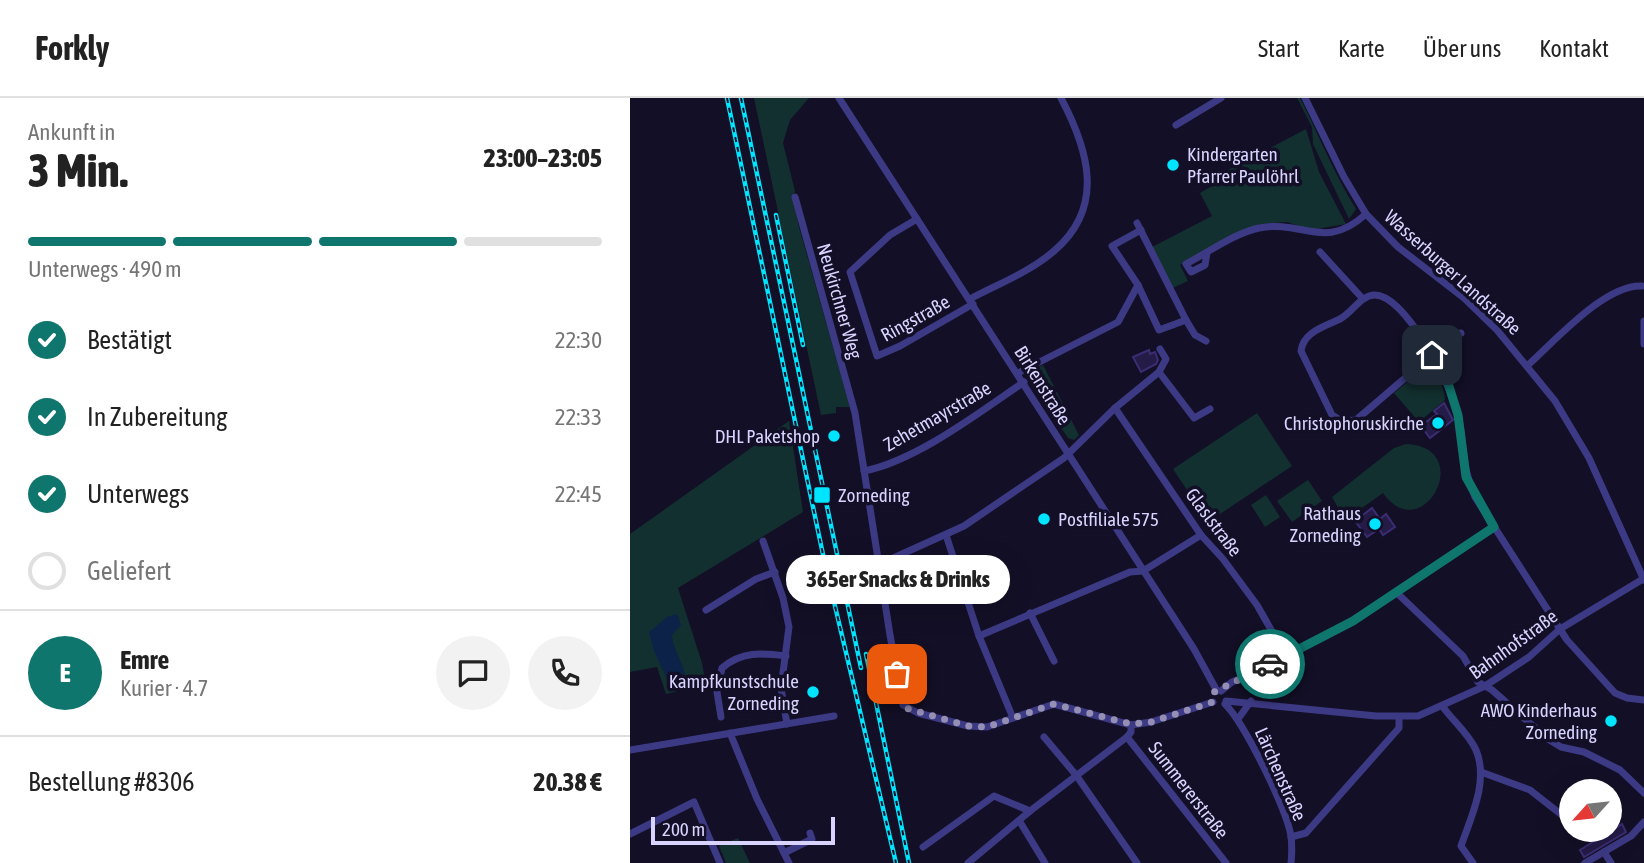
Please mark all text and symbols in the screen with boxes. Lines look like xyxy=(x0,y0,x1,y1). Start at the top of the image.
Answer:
text: Forkly xyxy=(35,29,109,67)
text: Start xyxy=(1258,35,1300,62)
text: Karte xyxy=(1338,35,1385,62)
text: Über uns xyxy=(1423,35,1501,62)
text: Kontakt xyxy=(1539,35,1609,62)
text: Ankunft in xyxy=(28,119,115,145)
text: 23:00–23:05 xyxy=(484,143,602,173)
place label: Kindergarten Pfarrer Paulöhrl xyxy=(1187,143,1299,187)
text: 3 Min. xyxy=(28,144,128,197)
marker: Kindergarten Pfarrer Paulöhrl xyxy=(1165,157,1181,173)
street label: Wasserburger Landstraße xyxy=(1380,205,1526,339)
street label: Neukirchner Weg xyxy=(813,241,867,362)
text: Unterwegs · 490 m xyxy=(28,256,182,282)
street label: Ringstraße xyxy=(877,290,953,346)
icon: check xyxy=(28,321,66,359)
text: Bestätigt xyxy=(87,325,172,355)
pin xyxy=(1402,325,1462,385)
text: 22:30 xyxy=(555,327,602,353)
icon: home xyxy=(1413,336,1451,374)
street label: Birkenstraße xyxy=(1010,342,1076,428)
street label: Zehetmayrstraße xyxy=(879,376,995,456)
icon: check xyxy=(28,398,66,436)
text: In Zubereitung xyxy=(87,402,227,432)
text: 22:33 xyxy=(555,404,602,430)
place label: Christophoruskirche xyxy=(1284,412,1424,434)
marker: Christophoruskirche xyxy=(1430,415,1446,431)
place label: DHL Paketshop xyxy=(715,425,820,447)
marker: DHL Paketshop xyxy=(826,428,842,444)
icon: check xyxy=(28,475,66,513)
text: Unterwegs xyxy=(87,479,189,509)
text: 22:45 xyxy=(555,481,602,507)
place label: Zorneding xyxy=(838,484,910,506)
street label: Glaslstraße xyxy=(1181,484,1247,560)
marker: Zorneding xyxy=(812,485,832,505)
place label: Rathaus Zorneding xyxy=(1289,502,1362,546)
place label: Postfiliale 575 xyxy=(1058,508,1159,530)
marker: Postfiliale 575 xyxy=(1036,511,1052,527)
marker: Rathaus Zorneding xyxy=(1367,516,1383,532)
callout: 365er Snacks & Drinks xyxy=(785,555,1009,604)
text: Geliefert xyxy=(87,556,171,586)
text: 365er Snacks & Drinks xyxy=(806,566,990,592)
street label: Bahnhofstraße xyxy=(1465,605,1561,683)
courier xyxy=(1235,629,1305,699)
button: chat xyxy=(436,636,510,710)
button: phone xyxy=(528,636,602,710)
pin xyxy=(867,644,927,704)
text: Emre xyxy=(120,645,169,675)
icon: car xyxy=(1251,645,1289,683)
icon: bag xyxy=(878,655,916,693)
text: E xyxy=(59,658,71,688)
place label: Kampfkunstschule Zorneding xyxy=(669,670,800,714)
text: Kurier · 4.7 xyxy=(120,675,208,701)
marker: Kampfkunstschule Zorneding xyxy=(805,684,821,700)
place label: AWO Kinderhaus Zorneding xyxy=(1481,699,1598,743)
marker: AWO Kinderhaus Zorneding xyxy=(1603,713,1619,729)
street label: Lärchenstraße xyxy=(1251,724,1311,824)
street label: Summererstraße xyxy=(1144,737,1234,843)
text: Bestellung #8306 xyxy=(28,767,194,797)
text: 20.38 € xyxy=(533,767,602,797)
north arrow xyxy=(1559,779,1622,842)
map controls xyxy=(1559,779,1622,842)
scale bar xyxy=(651,814,835,846)
text: 200 m xyxy=(662,818,705,840)

